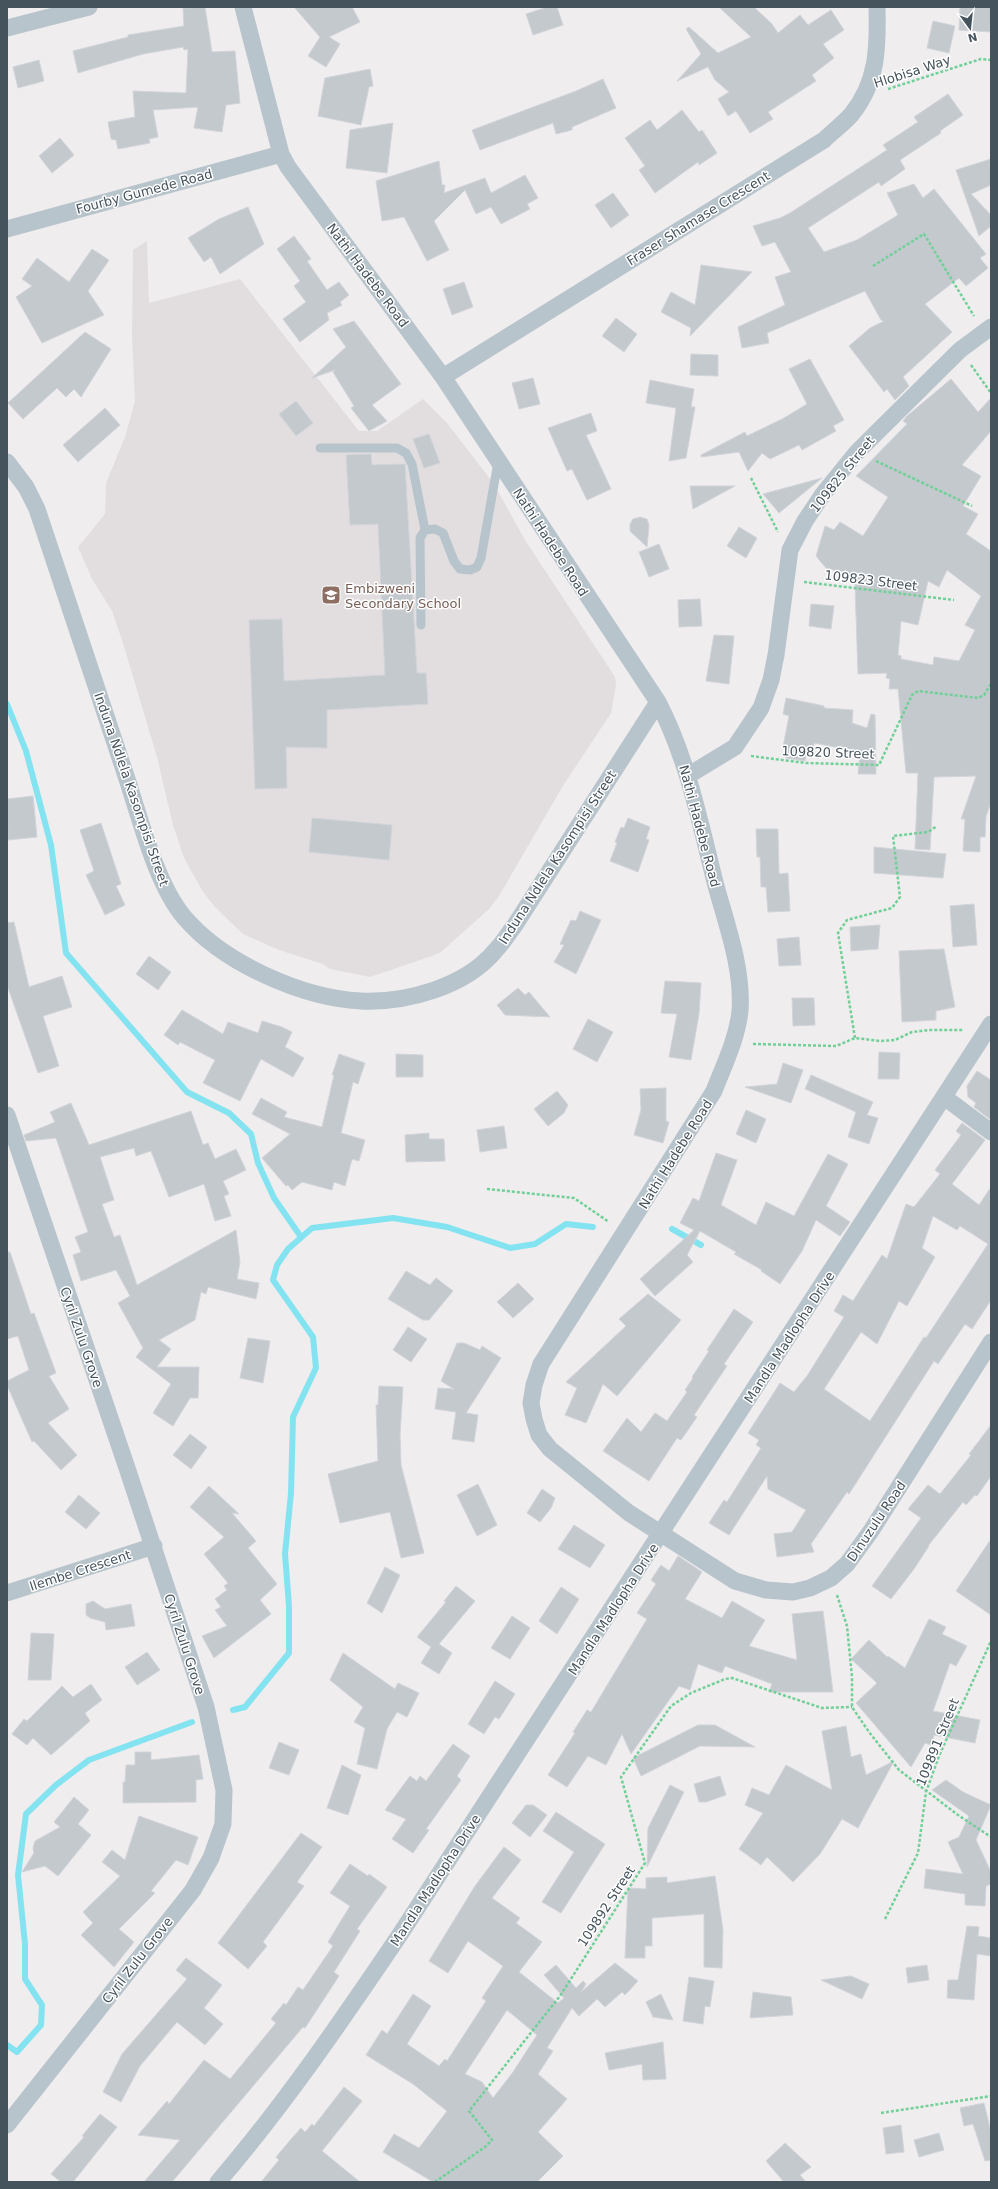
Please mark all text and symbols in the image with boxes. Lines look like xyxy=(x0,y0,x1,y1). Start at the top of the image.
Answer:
north arrow xyxy=(950,8,990,48)
text: N xyxy=(966,30,979,45)
street label: Hlobisa Way xyxy=(872,52,953,91)
street label: Fourby Gumede Road xyxy=(74,166,214,217)
street label: Fraser Shamase Crescent xyxy=(624,168,772,269)
street label: Nathi Hadebe Road xyxy=(324,221,411,330)
street label: 109825 Street xyxy=(807,433,878,515)
street label: Nathi Hadebe Road xyxy=(510,485,591,599)
street label: 109823 Street xyxy=(824,567,918,594)
place label: Embizweni Secondary School xyxy=(345,581,461,611)
school or university icon: Embizweni Secondary School xyxy=(320,584,342,606)
street label: Induna Ndlela Kasompisi Street xyxy=(91,690,172,888)
street label: 109820 Street xyxy=(781,743,875,762)
street label: Nathi Hadebe Road xyxy=(676,763,723,889)
street label: Induna Ndlela Kasompisi Street xyxy=(496,768,619,947)
street label: Nathi Hadebe Road xyxy=(636,1097,715,1212)
street label: Mandla Madlopha Drive xyxy=(741,1269,838,1406)
street label: Cyril Zulu Grove xyxy=(57,1285,106,1389)
street label: Dinuzulu Road xyxy=(844,1478,909,1564)
street label: Mandla Madlopha Drive xyxy=(565,1541,662,1678)
street label: Ilembe Crescent xyxy=(27,1547,133,1594)
street label: Cyril Zulu Grove xyxy=(161,1592,208,1697)
street label: 109891 Street xyxy=(913,1696,962,1788)
street label: Mandla Madlopha Drive xyxy=(387,1812,484,1949)
street label: 109892 Street xyxy=(575,1863,638,1949)
street label: Cyril Zulu Grove xyxy=(99,1914,176,2006)

